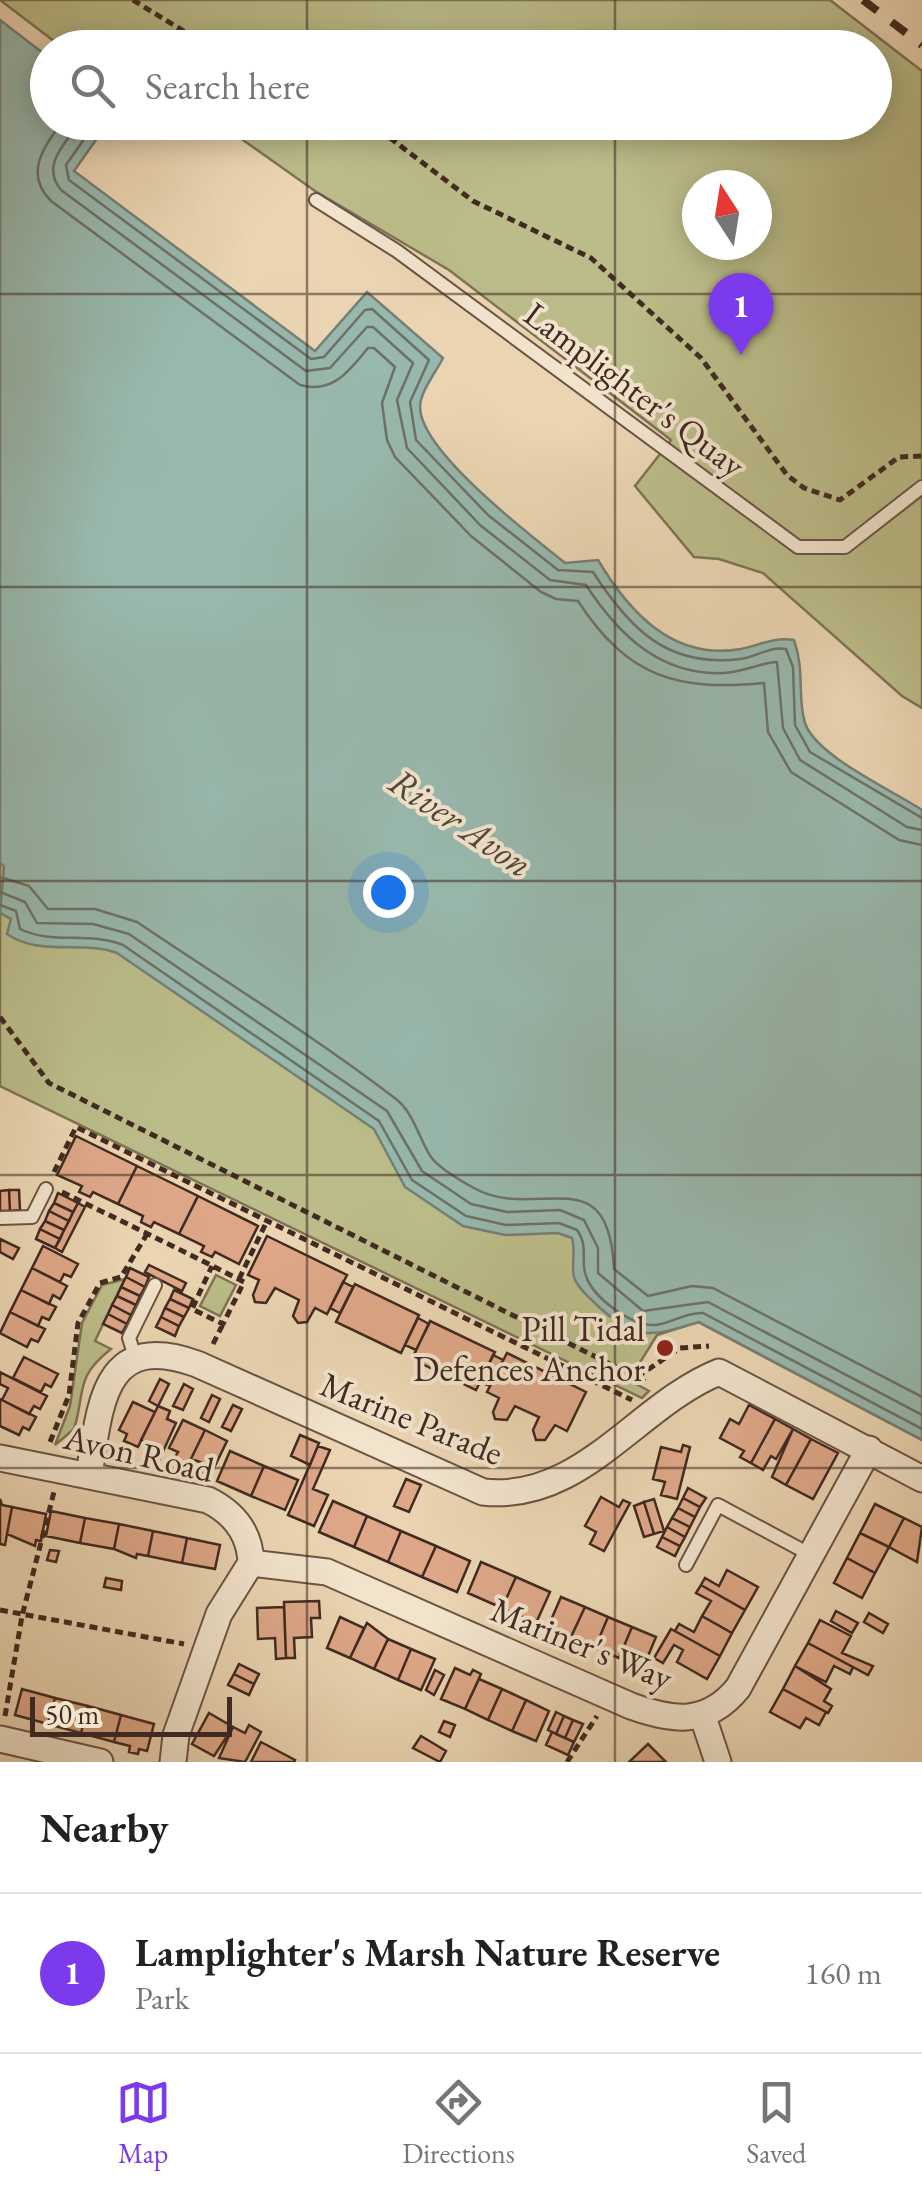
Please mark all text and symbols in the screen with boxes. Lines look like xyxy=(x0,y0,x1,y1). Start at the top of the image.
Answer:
search box xyxy=(30,30,892,140)
icon: search xyxy=(65,58,120,113)
text: Search here xyxy=(145,61,310,110)
north arrow xyxy=(682,170,772,260)
pin: 1 xyxy=(708,272,774,355)
street label: Lamplighter's Quay xyxy=(516,291,755,487)
water label: River Avon xyxy=(380,756,542,888)
your location xyxy=(363,867,414,918)
place label: Pill Tidal Defences Anchor xyxy=(413,1306,645,1391)
marker: Pill Tidal Defences Anchor xyxy=(654,1337,676,1359)
street label: Marine Parade xyxy=(314,1361,510,1475)
street label: Avon Road xyxy=(59,1414,219,1492)
street label: Mariner's Way xyxy=(485,1586,680,1700)
scale bar xyxy=(30,1692,232,1736)
text: 50 m xyxy=(45,1696,99,1732)
text: Nearby xyxy=(40,1800,169,1855)
text: Lamplighter's Marsh Nature Reserve xyxy=(135,1928,720,1977)
text: 1 xyxy=(64,1952,81,1994)
text: 160 m xyxy=(805,1952,882,1994)
text: Park xyxy=(135,1977,190,2019)
tab: Map xyxy=(116,2075,171,2171)
tab: Directions xyxy=(402,2075,515,2171)
tab: Saved xyxy=(746,2075,806,2171)

